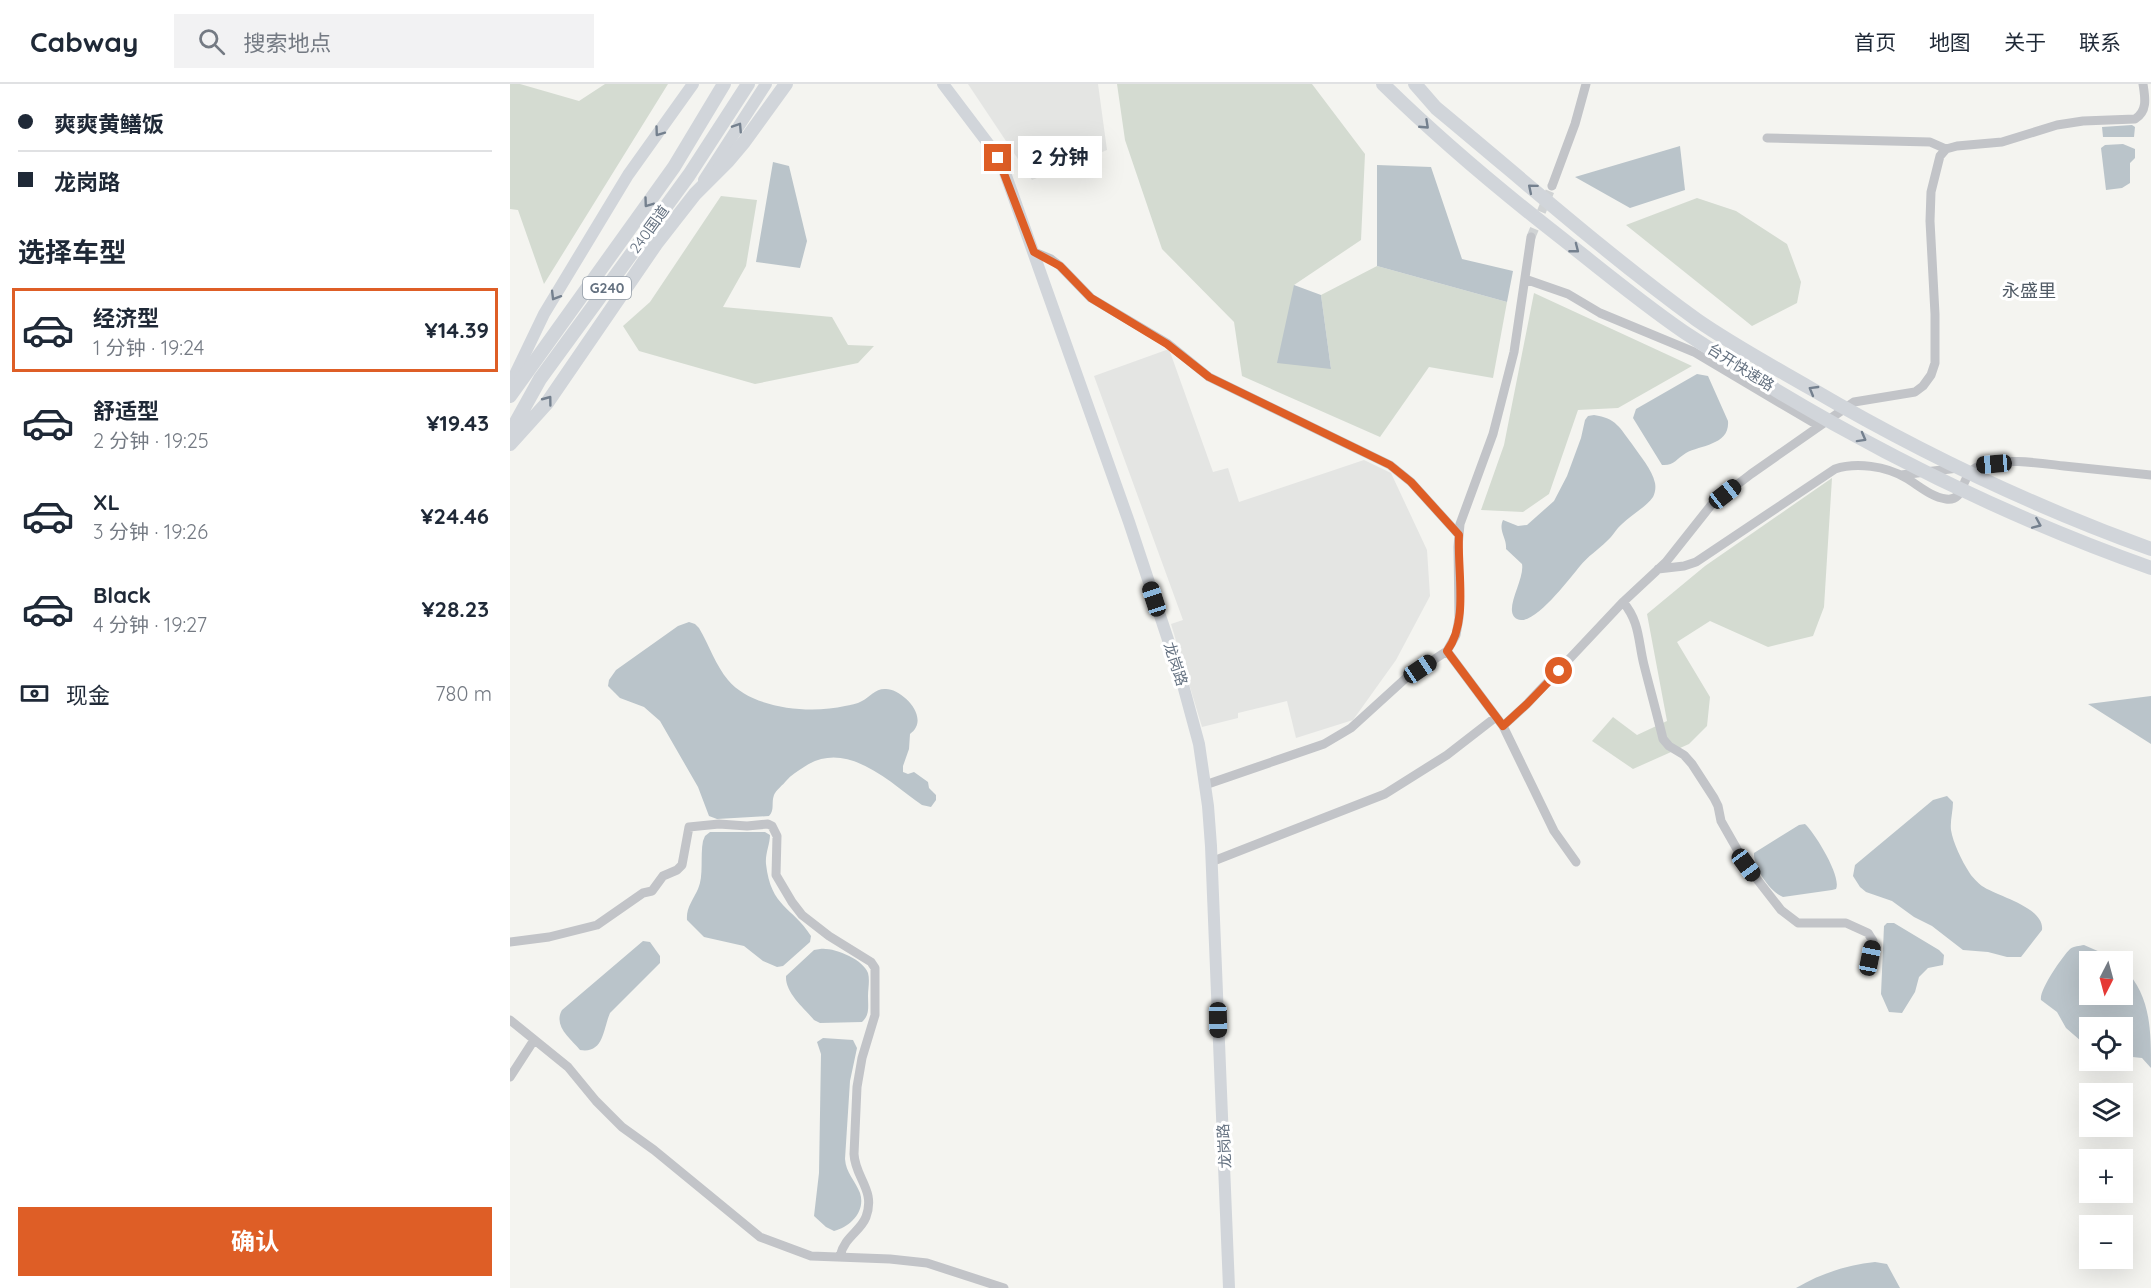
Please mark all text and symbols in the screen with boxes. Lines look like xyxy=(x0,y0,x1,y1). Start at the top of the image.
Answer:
search box xyxy=(174,14,594,68)
text: Cabway xyxy=(30,24,138,59)
icon: search xyxy=(195,25,228,58)
text: 搜索地点 xyxy=(243,29,331,57)
text: 首页 xyxy=(1854,29,1896,55)
text: 地图 xyxy=(1929,29,1971,55)
text: 关于 xyxy=(2004,29,2046,55)
text: 联系 xyxy=(2079,29,2121,55)
text: 爽爽黄鳝饭 xyxy=(54,110,164,138)
one-way arrow xyxy=(1418,118,1428,129)
one-way arrow xyxy=(731,123,742,134)
one-way arrow xyxy=(655,125,666,136)
callout: 2 分钟 xyxy=(1019,137,1103,179)
route end xyxy=(984,144,1011,171)
text: 2 分钟 xyxy=(1032,144,1088,169)
text: 龙岗路 xyxy=(54,168,120,196)
one-way arrow xyxy=(1528,184,1539,195)
one-way arrow xyxy=(644,197,655,208)
street label: 240国道 xyxy=(625,201,673,257)
text: 选择车型 xyxy=(18,235,126,269)
one-way arrow xyxy=(1568,241,1579,252)
road number: G240 xyxy=(583,277,631,299)
district label: 永盛里 xyxy=(2002,279,2056,302)
one-way arrow xyxy=(550,290,562,300)
icon: car xyxy=(21,303,75,357)
text: 经济型 xyxy=(93,304,159,332)
text: ¥14.39 xyxy=(425,316,489,344)
text: 1 分钟 · 19:24 xyxy=(93,335,204,360)
street label: 台开快速路 xyxy=(1704,339,1778,395)
one-way arrow xyxy=(1809,386,1820,397)
icon: car xyxy=(21,396,75,450)
one-way arrow xyxy=(541,396,552,407)
text: 舒适型 xyxy=(93,397,159,425)
text: ¥19.43 xyxy=(426,409,489,437)
text: 2 分钟 · 19:25 xyxy=(93,428,209,453)
one-way arrow xyxy=(1856,431,1866,442)
car xyxy=(1975,453,2013,475)
car xyxy=(1705,476,1745,512)
text: XL xyxy=(93,488,120,516)
icon: car xyxy=(21,489,75,543)
text: ¥24.46 xyxy=(421,502,489,530)
one-way arrow xyxy=(2031,517,2042,529)
text: 3 分钟 · 19:26 xyxy=(93,519,208,544)
car xyxy=(1140,579,1168,619)
text: Black xyxy=(93,581,151,609)
icon: car xyxy=(21,582,75,636)
text: ¥28.23 xyxy=(422,595,489,623)
text: 4 分钟 · 19:27 xyxy=(93,612,207,637)
street label: 龙岗路 xyxy=(1160,640,1192,688)
car xyxy=(1400,651,1440,687)
route start xyxy=(1545,657,1572,684)
icon: cash xyxy=(18,677,51,710)
text: 现金 xyxy=(66,681,110,709)
text: 780 m xyxy=(435,681,492,706)
car xyxy=(1728,845,1764,885)
car xyxy=(1858,939,1882,977)
north arrow xyxy=(2079,951,2133,1005)
map controls xyxy=(2079,951,2133,1269)
car xyxy=(1209,1002,1227,1038)
button: locate xyxy=(2079,1017,2133,1071)
button: layers xyxy=(2079,1083,2133,1137)
street label: 龙岗路 xyxy=(1213,1123,1235,1169)
button: + xyxy=(2079,1149,2133,1203)
button: 确认 xyxy=(18,1207,492,1276)
button: − xyxy=(2079,1215,2133,1269)

